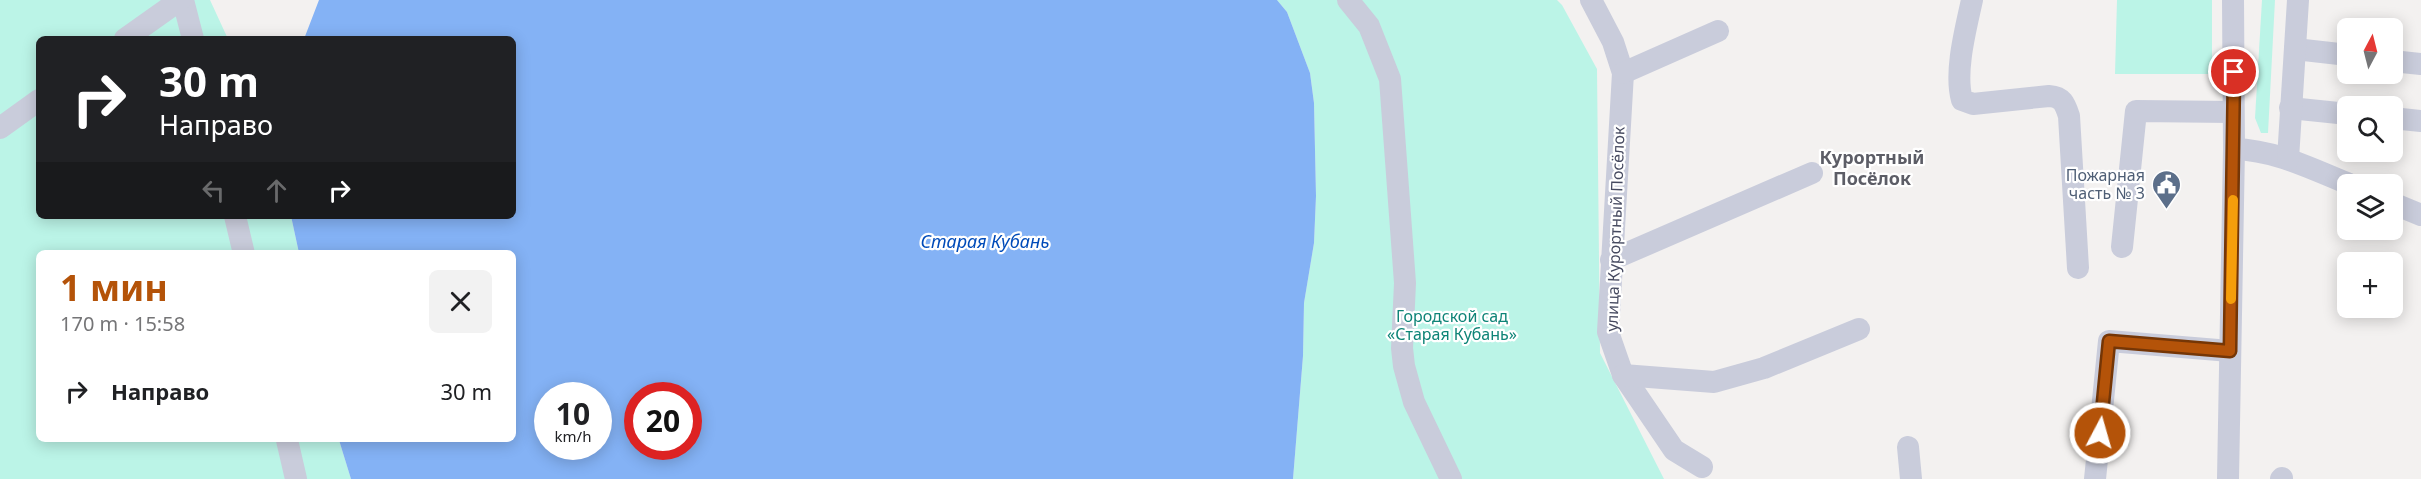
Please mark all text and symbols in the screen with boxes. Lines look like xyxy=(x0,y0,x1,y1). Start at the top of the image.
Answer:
north arrow xyxy=(2337,18,2403,84)
map controls xyxy=(2337,18,2403,318)
pin xyxy=(2208,46,2259,97)
text: 30 m xyxy=(159,52,259,109)
icon: arrive xyxy=(2217,55,2250,88)
icon: right xyxy=(60,60,138,138)
button: search xyxy=(2337,96,2403,162)
text: Направо xyxy=(159,106,273,143)
street label: улица Курортный Посёлок xyxy=(1600,126,1630,332)
district label: Курортный Посёлок xyxy=(1820,145,1924,190)
place label: Пожарная часть № 3 xyxy=(2066,164,2145,204)
public building icon: Пожарная часть № 3 xyxy=(2150,168,2182,210)
icon: left xyxy=(197,174,230,207)
icon: ahead xyxy=(260,174,293,207)
icon: right xyxy=(323,174,356,207)
button: layers xyxy=(2337,174,2403,240)
water label: Старая Кубань xyxy=(921,229,1050,253)
button: + xyxy=(2337,252,2403,318)
text: 1 мин xyxy=(60,263,168,312)
button: close xyxy=(429,270,492,333)
park label: Городской сад «Старая Кубань» xyxy=(1387,305,1517,345)
text: 170 m · 15:58 xyxy=(60,310,185,337)
icon: right xyxy=(60,375,93,408)
text: Направо xyxy=(111,376,209,406)
text: 30 m xyxy=(441,376,492,406)
speed limit sign: 20 xyxy=(624,382,702,460)
text: 10 xyxy=(556,393,590,434)
position arrow xyxy=(2068,401,2132,465)
text: km/h xyxy=(555,426,591,446)

